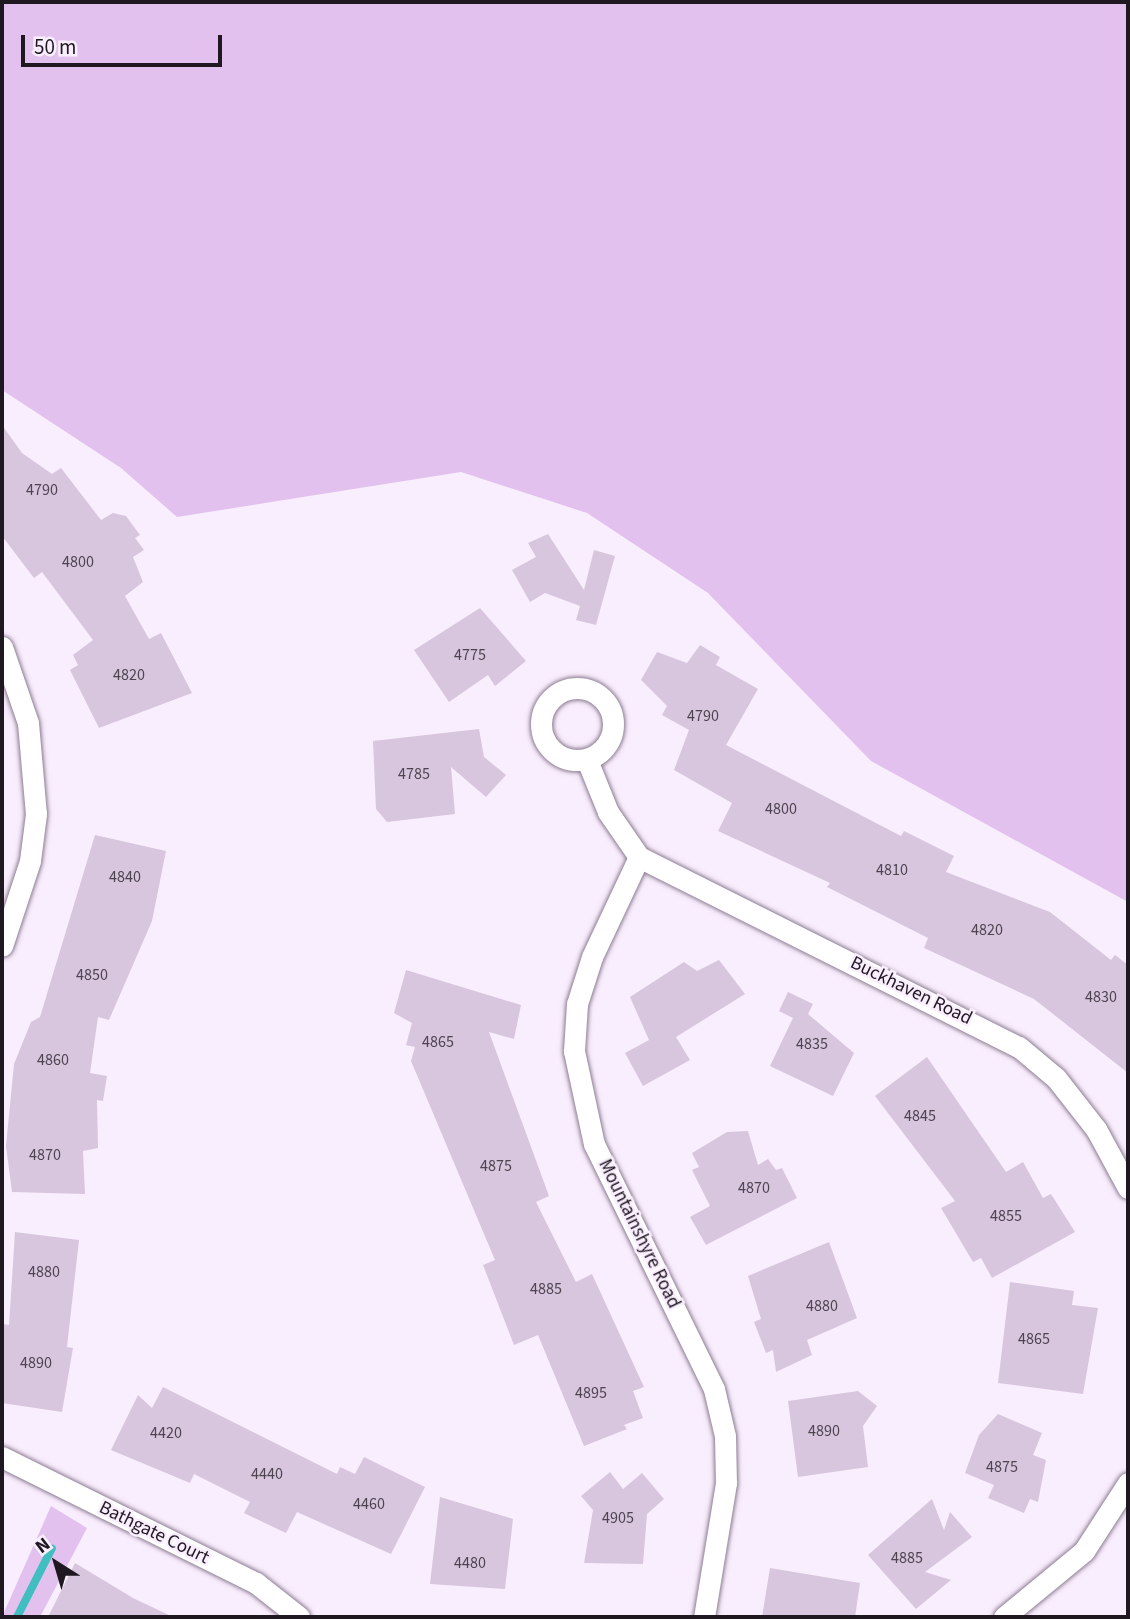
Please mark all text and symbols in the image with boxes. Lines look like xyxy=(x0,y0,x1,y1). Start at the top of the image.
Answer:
scale bar xyxy=(24,21,226,65)
text: 50 m xyxy=(34,32,76,62)
house number: 4790 xyxy=(26,480,58,500)
house number: 4800 xyxy=(62,552,94,572)
house number: 4775 xyxy=(454,645,486,665)
house number: 4820 xyxy=(113,665,145,685)
house number: 4790 xyxy=(687,706,719,726)
house number: 4785 xyxy=(398,764,430,784)
house number: 4800 xyxy=(765,799,797,819)
house number: 4810 xyxy=(876,860,908,880)
house number: 4840 xyxy=(109,867,141,887)
house number: 4820 xyxy=(971,920,1003,940)
street label: Buckhaven Road xyxy=(846,952,976,1030)
house number: 4850 xyxy=(76,965,108,985)
house number: 4830 xyxy=(1085,987,1117,1007)
house number: 4865 xyxy=(422,1032,454,1052)
house number: 4835 xyxy=(796,1034,828,1054)
house number: 4860 xyxy=(37,1050,69,1070)
house number: 4845 xyxy=(904,1106,936,1126)
house number: 4870 xyxy=(29,1145,61,1165)
house number: 4875 xyxy=(480,1156,512,1176)
street label: Mountainshyre Road xyxy=(593,1156,685,1312)
house number: 4870 xyxy=(738,1178,770,1198)
house number: 4855 xyxy=(990,1206,1022,1226)
house number: 4880 xyxy=(28,1262,60,1282)
house number: 4885 xyxy=(530,1279,562,1299)
house number: 4880 xyxy=(806,1296,838,1316)
house number: 4865 xyxy=(1018,1329,1050,1349)
house number: 4890 xyxy=(20,1353,52,1373)
house number: 4895 xyxy=(575,1383,607,1403)
house number: 4890 xyxy=(808,1421,840,1441)
house number: 4420 xyxy=(150,1423,182,1443)
house number: 4875 xyxy=(986,1457,1018,1477)
house number: 4440 xyxy=(251,1464,283,1484)
house number: 4460 xyxy=(353,1494,385,1514)
street label: Bathgate Court xyxy=(95,1497,213,1569)
house number: 4905 xyxy=(602,1508,634,1528)
north arrow xyxy=(21,1528,91,1598)
text: N xyxy=(30,1531,56,1560)
house number: 4885 xyxy=(891,1548,923,1568)
house number: 4480 xyxy=(454,1553,486,1573)

